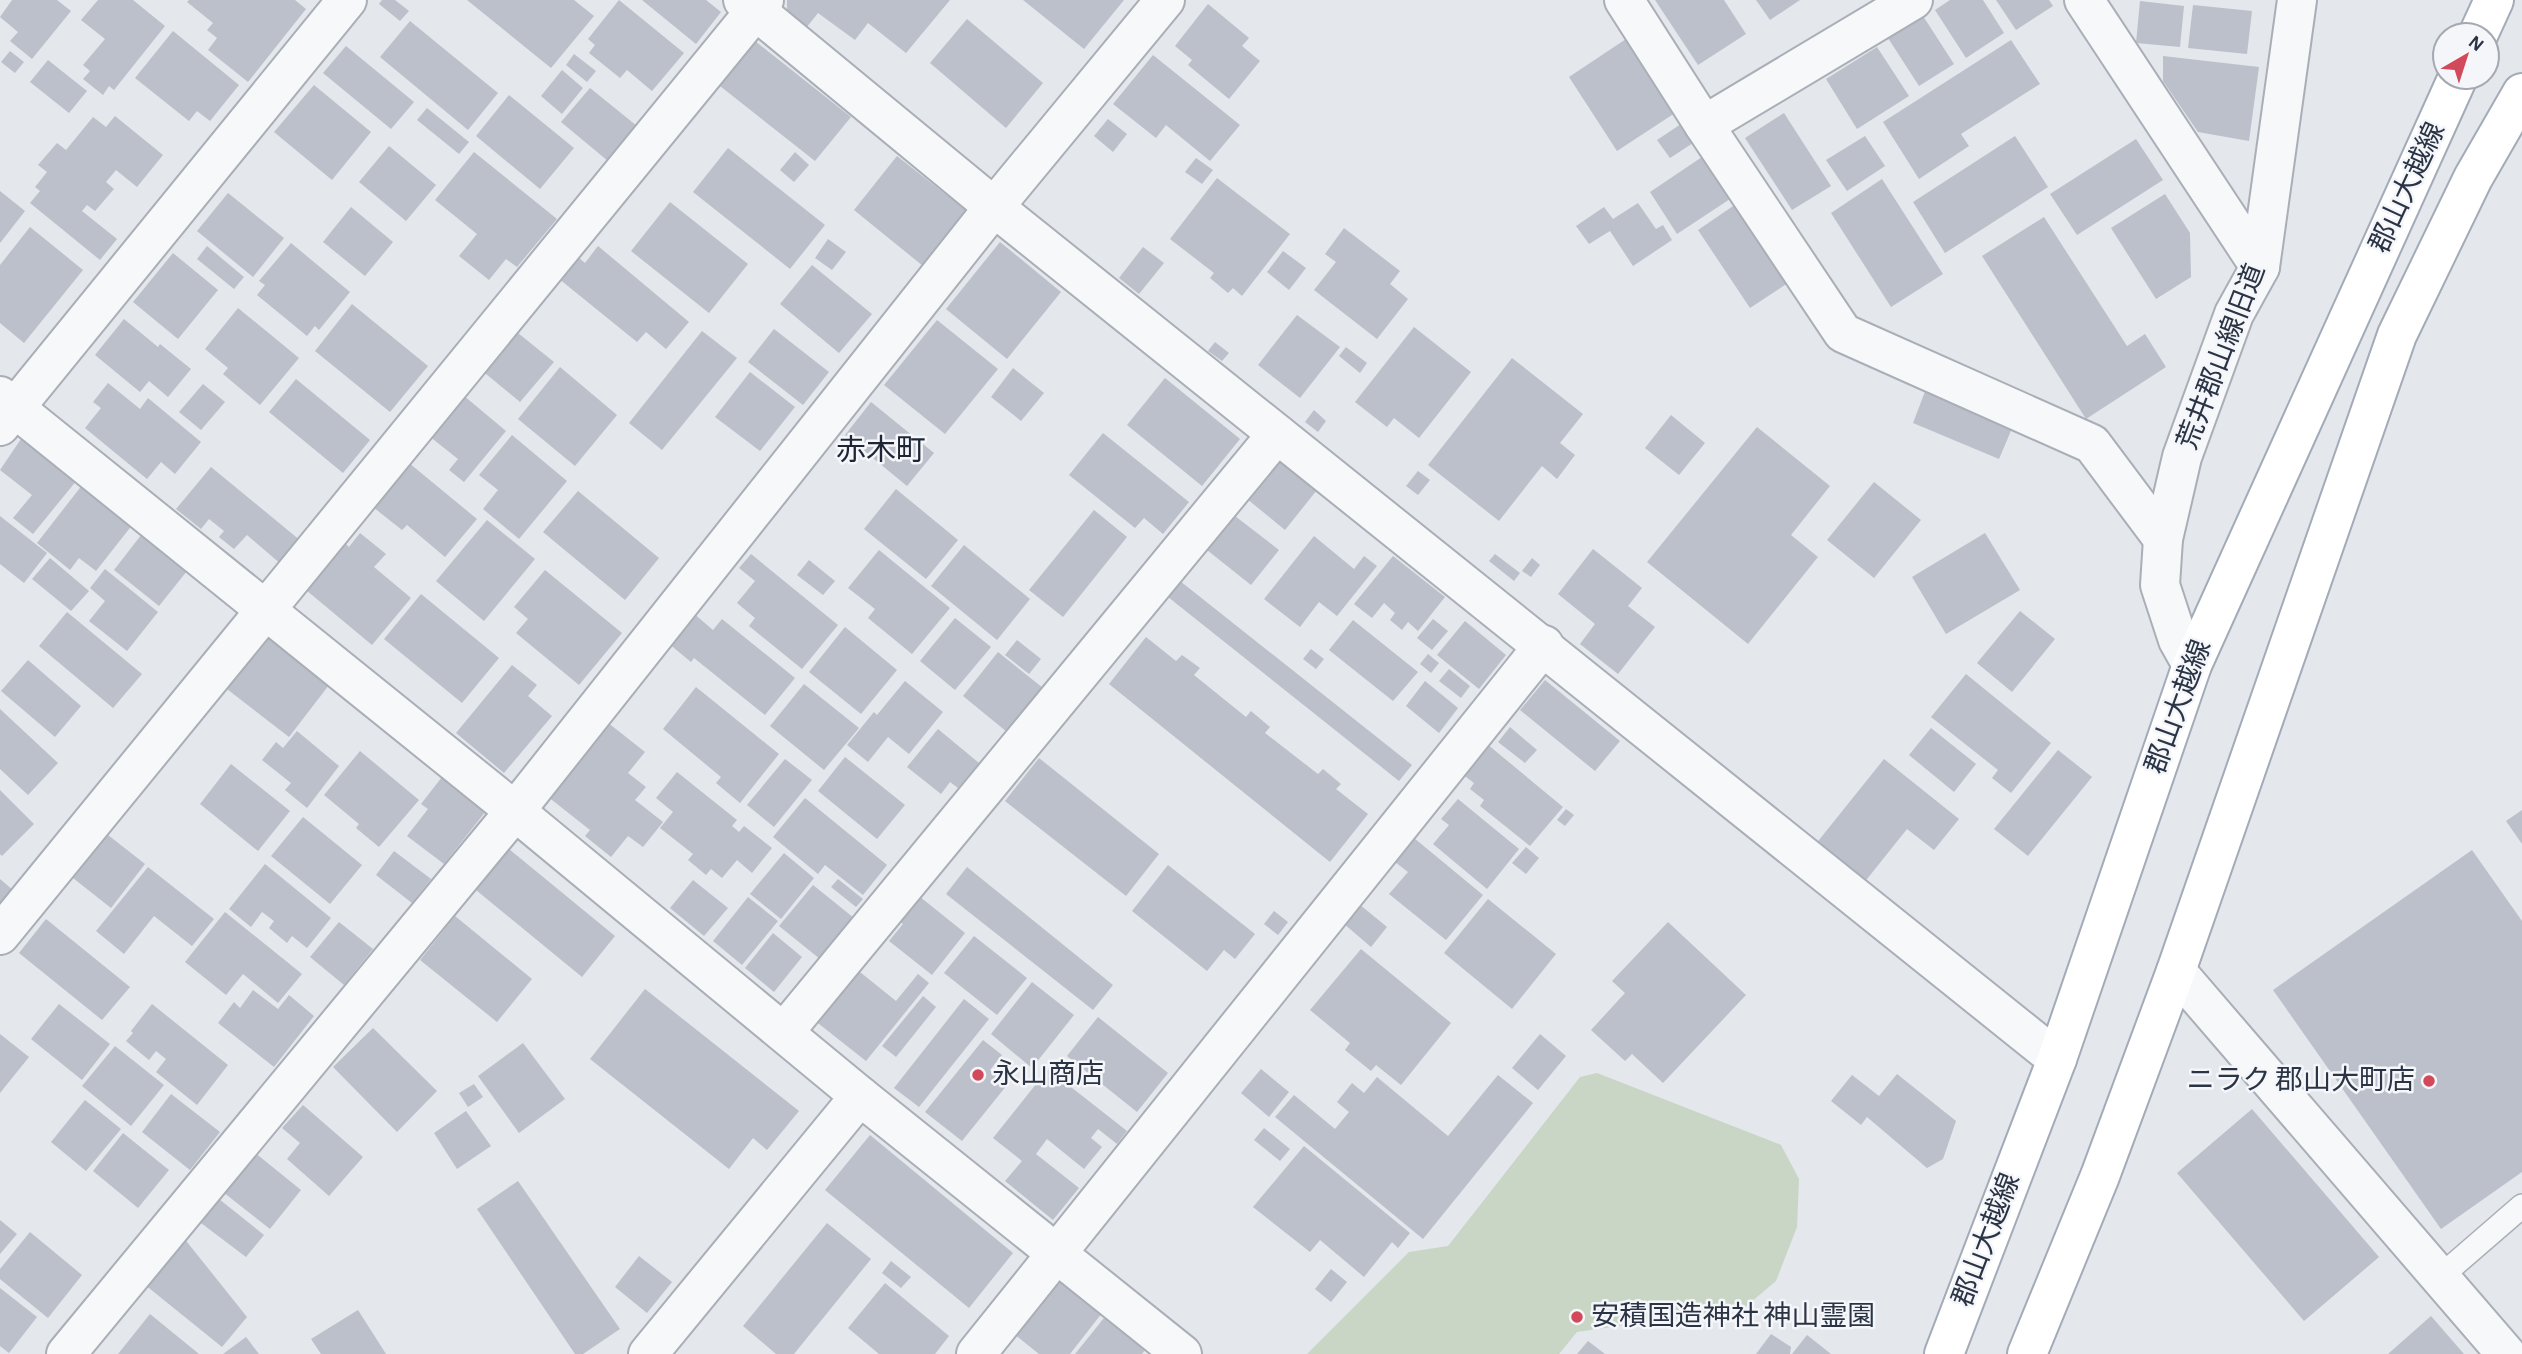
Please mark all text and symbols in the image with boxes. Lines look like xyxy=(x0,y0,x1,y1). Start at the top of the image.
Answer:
north arrow xyxy=(2431,21,2501,91)
text: N xyxy=(2465,32,2487,55)
street label: 郡山大越線 xyxy=(2364,118,2450,257)
street label: 荒井郡山線旧道 xyxy=(2172,260,2270,454)
district label: 赤木町 xyxy=(836,434,926,466)
street label: 郡山大越線 xyxy=(2140,636,2216,778)
place label: 永山商店 xyxy=(992,1059,1104,1089)
place label: ニラク 郡山大町店 xyxy=(2186,1065,2415,1095)
marker: 永山商店 xyxy=(970,1067,986,1083)
marker: ニラク 郡山大町店 xyxy=(2421,1073,2437,1089)
street label: 郡山大越線 xyxy=(1947,1169,2025,1310)
place label: 安積国造神社 神山霊園 xyxy=(1591,1301,1876,1331)
marker: 安積国造神社 神山霊園 xyxy=(1569,1309,1585,1325)

